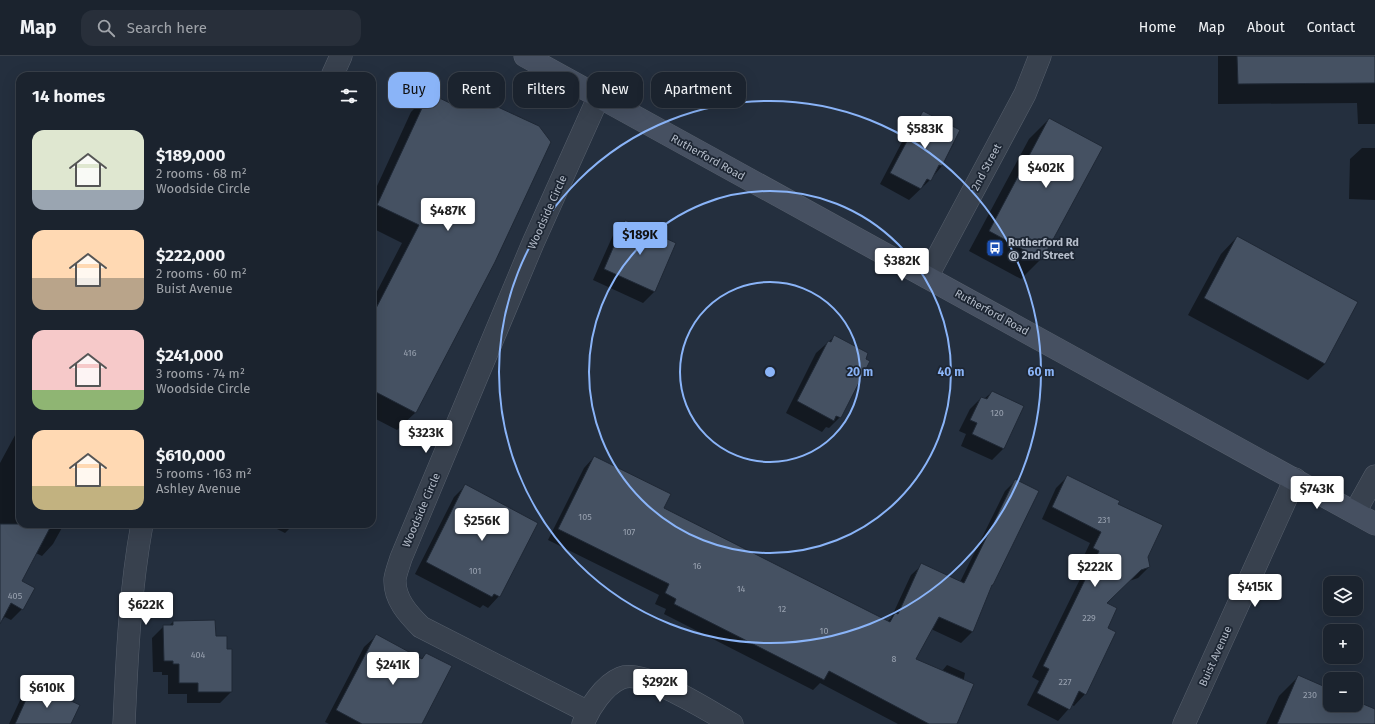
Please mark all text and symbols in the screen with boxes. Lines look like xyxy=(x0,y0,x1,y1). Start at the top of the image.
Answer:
search box xyxy=(81,10,361,46)
text: Map xyxy=(20,16,57,39)
icon: search xyxy=(95,17,117,39)
text: Search here xyxy=(127,19,207,37)
text: Home xyxy=(1139,19,1176,36)
text: Map xyxy=(1198,19,1225,36)
text: About xyxy=(1247,19,1285,36)
text: Contact xyxy=(1307,19,1355,36)
chip: Buy xyxy=(388,72,440,108)
chip: Rent xyxy=(448,72,505,108)
chip: Filters xyxy=(513,72,579,108)
chip: New xyxy=(587,72,643,108)
chip: Apartment xyxy=(651,72,746,108)
icon: filters xyxy=(338,85,360,107)
text: 14 homes xyxy=(32,86,105,107)
pin: $583K xyxy=(897,116,953,150)
text: $583K xyxy=(907,121,943,136)
street label: Rutherford Road xyxy=(669,132,747,183)
street label: 2nd Street xyxy=(969,142,1004,193)
text: $189,000 xyxy=(156,145,225,166)
icon: home xyxy=(64,146,112,194)
pin: $402K xyxy=(1018,155,1074,189)
text: $402K xyxy=(1028,160,1064,175)
text: 2 rooms · 68 m² xyxy=(156,166,247,181)
street label: Woodside Circle xyxy=(525,173,570,251)
text: Woodside Circle xyxy=(156,181,250,196)
pin: $487K xyxy=(420,198,476,232)
text: $487K xyxy=(430,203,466,218)
pin: $189K xyxy=(612,222,668,256)
text: $189K xyxy=(622,227,658,242)
place label: Rutherford Rd @ 2nd Street xyxy=(1008,236,1079,262)
bus stop icon: Rutherford Rd @ 2nd Street xyxy=(985,238,1005,258)
text: $222,000 xyxy=(156,245,225,266)
icon: home xyxy=(64,246,112,294)
pin: $382K xyxy=(874,248,930,282)
text: $382K xyxy=(884,253,920,268)
text: 2 rooms · 60 m² xyxy=(156,266,247,281)
text: Buist Avenue xyxy=(156,281,233,296)
street label: Rutherford Road xyxy=(953,287,1031,338)
text: $241,000 xyxy=(156,345,223,366)
icon: home xyxy=(64,346,112,394)
house number: 416 xyxy=(404,348,417,358)
centre of rings xyxy=(763,365,777,379)
text: 20 m xyxy=(847,365,873,379)
text: 40 m xyxy=(938,365,964,379)
text: 60 m xyxy=(1028,365,1054,379)
text: 3 rooms · 74 m² xyxy=(156,366,245,381)
text: Woodside Circle xyxy=(156,381,250,396)
house number: 120 xyxy=(990,408,1004,418)
pin: $323K xyxy=(398,420,454,454)
text: $323K xyxy=(408,425,444,440)
text: $610,000 xyxy=(156,445,225,466)
icon: home xyxy=(64,446,112,494)
text: 5 rooms · 163 m² xyxy=(156,466,252,481)
street label: Woodside Circle xyxy=(400,471,443,549)
pin: $743K xyxy=(1289,476,1345,510)
text: Ashley Avenue xyxy=(156,481,241,496)
text: $743K xyxy=(1300,481,1334,496)
pin: $256K xyxy=(454,508,510,542)
house number: 105 xyxy=(578,512,592,522)
text: $256K xyxy=(464,513,500,528)
house number: 231 xyxy=(1098,515,1110,525)
house number: 107 xyxy=(623,527,635,537)
pin: $222K xyxy=(1067,554,1123,588)
text: $222K xyxy=(1077,559,1113,574)
house number: 16 xyxy=(693,561,702,571)
house number: 101 xyxy=(469,566,481,576)
pin: $415K xyxy=(1227,574,1283,608)
map controls xyxy=(1323,576,1363,712)
button: layers xyxy=(1323,576,1363,616)
text: $415K xyxy=(1238,579,1272,594)
house number: 14 xyxy=(737,584,746,594)
house number: 405 xyxy=(8,591,23,601)
pin: $622K xyxy=(118,592,174,626)
text: $622K xyxy=(128,597,164,612)
house number: 12 xyxy=(778,604,786,614)
house number: 229 xyxy=(1082,613,1096,623)
street label: Buist Avenue xyxy=(1196,624,1235,688)
button: + xyxy=(1323,624,1363,664)
house number: 10 xyxy=(820,626,828,636)
house number: 404 xyxy=(191,650,206,660)
pin: $241K xyxy=(365,652,421,686)
house number: 8 xyxy=(892,654,897,664)
text: $241K xyxy=(376,657,410,672)
pin: $292K xyxy=(632,669,688,703)
button: − xyxy=(1323,672,1363,712)
text: $292K xyxy=(642,674,678,689)
pin: $610K xyxy=(19,675,75,709)
house number: 227 xyxy=(1059,677,1071,687)
text: $610K xyxy=(29,680,65,695)
house number: 230 xyxy=(1303,690,1317,700)

